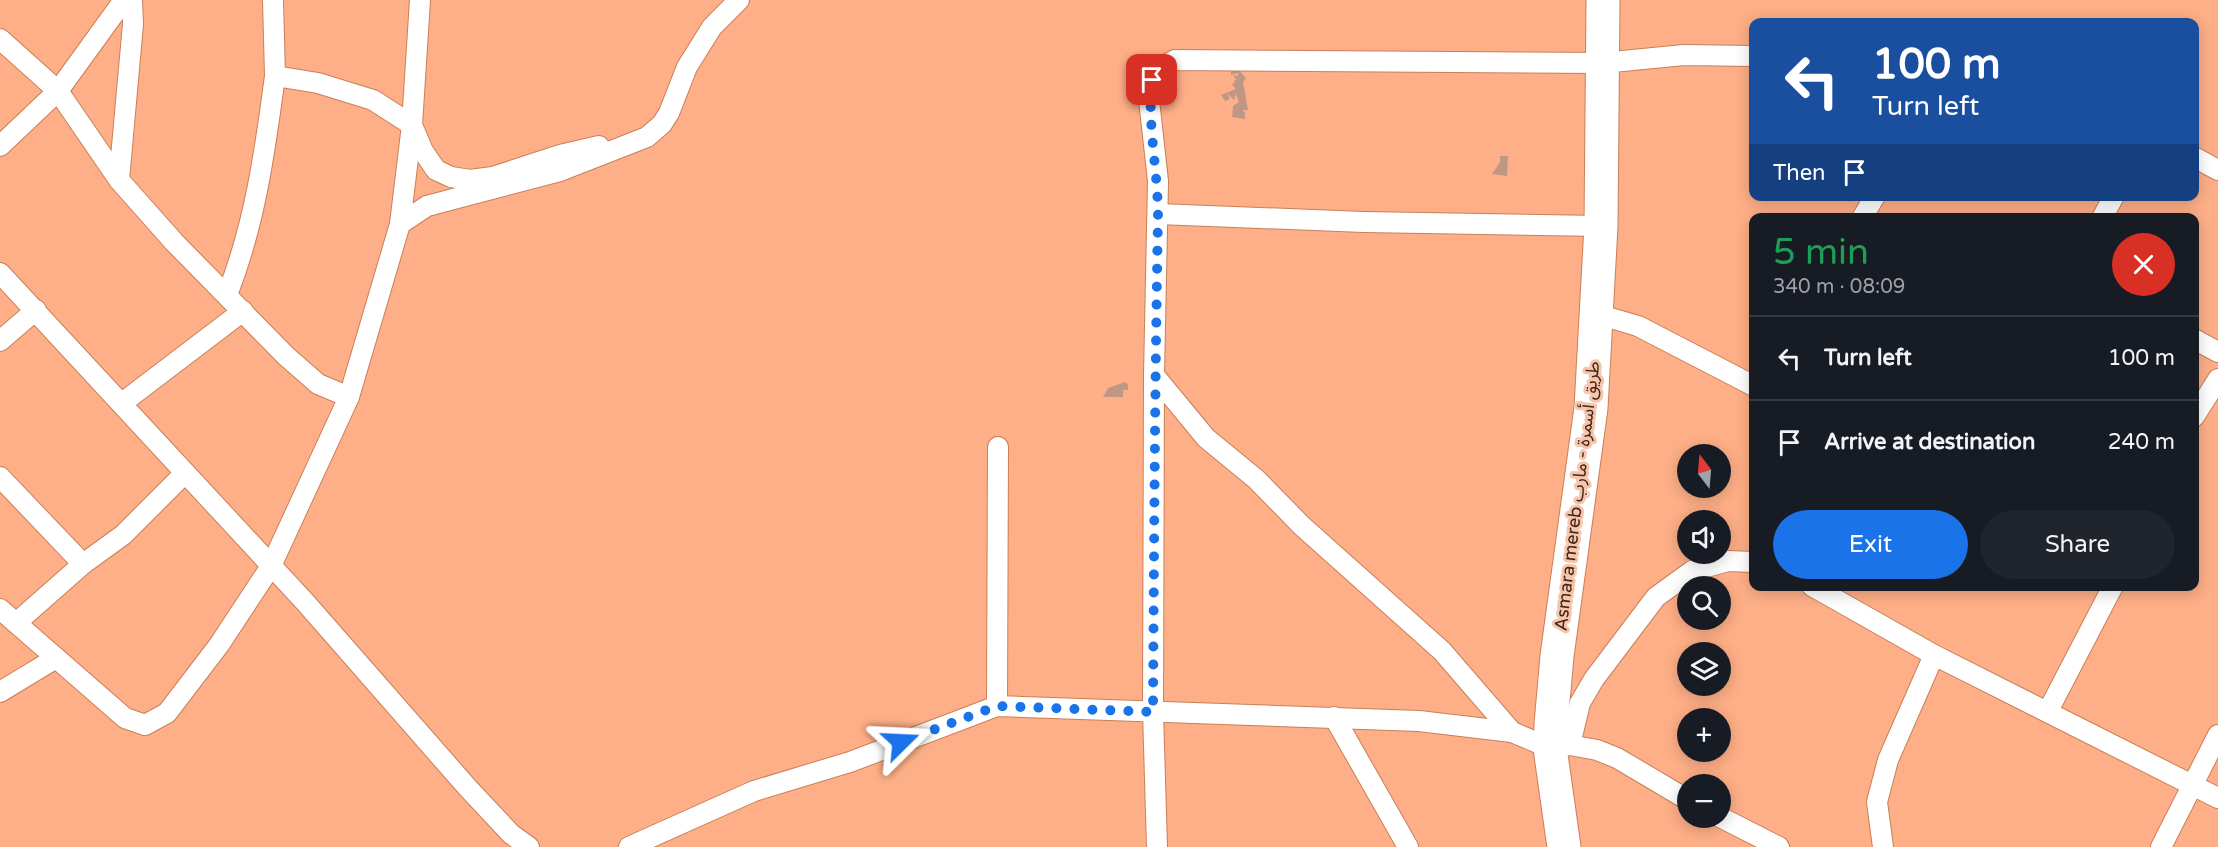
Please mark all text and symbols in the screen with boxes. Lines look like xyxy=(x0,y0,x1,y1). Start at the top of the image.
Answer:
text: 100 m xyxy=(1872,39,2001,90)
icon: left xyxy=(1773,42,1851,120)
pin xyxy=(1126,54,1177,105)
icon: arrive xyxy=(1135,63,1168,96)
text: Turn left xyxy=(1872,90,1979,123)
icon: arrive xyxy=(1838,156,1871,189)
text: Then xyxy=(1773,160,1826,186)
text: 5 min xyxy=(1773,231,1869,274)
button: close xyxy=(2112,233,2175,296)
text: 340 m · 08:09 xyxy=(1773,275,1905,299)
icon: left xyxy=(1773,342,1806,375)
text: Turn left xyxy=(1824,345,1912,371)
text: 100 m xyxy=(2108,345,2175,371)
street label: Asmara mereb طريق أسمرة - مارب xyxy=(1549,360,1604,632)
icon: arrive xyxy=(1773,426,1806,459)
text: Arrive at destination xyxy=(1824,429,2035,455)
text: 240 m xyxy=(2108,429,2175,455)
north arrow xyxy=(1677,444,1731,498)
map controls xyxy=(1677,444,1731,828)
button: sound xyxy=(1677,510,1731,564)
button: Exit xyxy=(1773,510,1968,579)
button: Share xyxy=(1980,510,2175,579)
button: search xyxy=(1677,576,1731,630)
button: layers xyxy=(1677,642,1731,696)
button: + xyxy=(1677,708,1731,762)
position arrow xyxy=(869,710,933,774)
button: − xyxy=(1677,774,1731,828)

